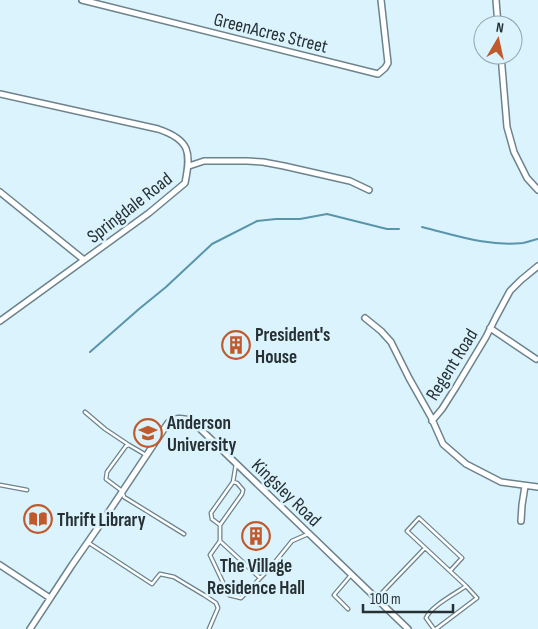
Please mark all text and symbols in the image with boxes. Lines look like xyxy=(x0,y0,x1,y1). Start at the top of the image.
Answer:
street label: GreenAcres Street xyxy=(211,8,330,59)
north arrow xyxy=(473,15,523,65)
text: N xyxy=(495,19,505,37)
street label: Springdale Road xyxy=(83,168,177,249)
place label: President's House xyxy=(255,324,330,369)
street label: Regent Road xyxy=(421,325,483,405)
building icon: President's House xyxy=(221,330,251,360)
place label: Anderson University xyxy=(166,412,236,457)
school or university icon: Anderson University xyxy=(133,418,163,448)
street label: Kingsley Road xyxy=(246,454,326,532)
library icon: Thrift Library xyxy=(23,504,53,534)
place label: Thrift Library xyxy=(57,509,146,532)
building icon: The Village Residence Hall xyxy=(241,521,271,551)
place label: The Village Residence Hall xyxy=(207,555,305,600)
scale bar xyxy=(363,582,453,614)
text: 100 m xyxy=(370,590,401,609)

